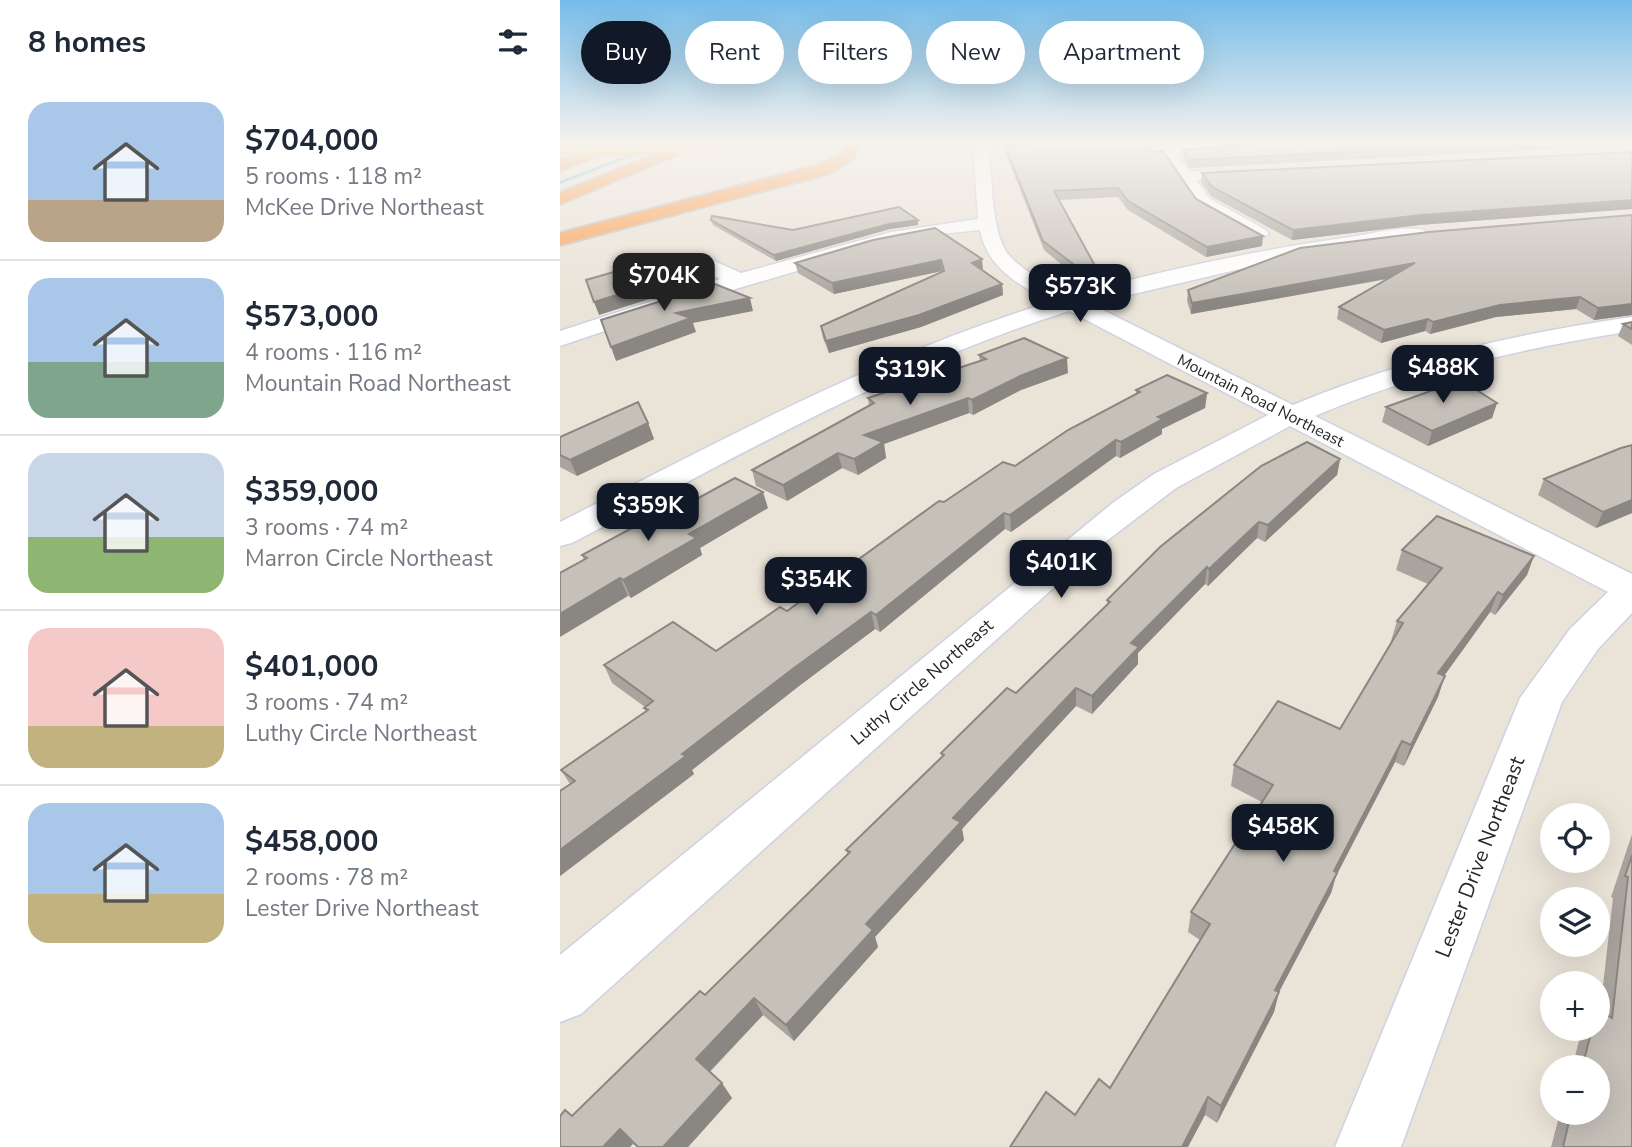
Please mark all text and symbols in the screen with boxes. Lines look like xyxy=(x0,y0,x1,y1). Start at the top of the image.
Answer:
chip: Buy xyxy=(581,21,671,84)
chip: Rent xyxy=(685,21,784,84)
chip: Filters xyxy=(798,21,912,84)
chip: New xyxy=(926,21,1025,84)
chip: Apartment xyxy=(1039,21,1204,84)
text: 8 homes xyxy=(28,22,146,63)
icon: filters xyxy=(494,23,532,61)
text: $704,000 xyxy=(245,120,378,161)
icon: home xyxy=(84,130,168,214)
text: 5 rooms · 118 m² xyxy=(245,161,422,192)
text: McKee Drive Northeast xyxy=(245,192,483,223)
pin: $704K xyxy=(615,254,713,313)
text: $704K xyxy=(629,260,699,291)
pin: $573K xyxy=(1031,264,1129,324)
text: $573K xyxy=(1045,271,1115,302)
text: $573,000 xyxy=(245,296,378,337)
icon: home xyxy=(84,306,168,390)
text: 4 rooms · 116 m² xyxy=(245,337,422,368)
pin: $488K xyxy=(1394,346,1492,405)
pin: $319K xyxy=(861,348,959,407)
street label: Mountain Road Northeast xyxy=(1173,349,1348,453)
text: $488K xyxy=(1408,352,1478,383)
text: $319K xyxy=(875,354,945,385)
text: Mountain Road Northeast xyxy=(245,368,511,399)
text: $359,000 xyxy=(245,471,378,512)
icon: home xyxy=(84,481,168,565)
pin: $359K xyxy=(599,484,697,543)
text: $359K xyxy=(613,490,683,521)
text: 3 rooms · 74 m² xyxy=(245,512,408,543)
pin: $401K xyxy=(1012,540,1110,600)
text: Marron Circle Northeast xyxy=(245,543,493,574)
text: $401K xyxy=(1026,547,1096,578)
pin: $354K xyxy=(767,558,865,617)
text: $354K xyxy=(781,564,851,595)
street label: Luthy Circle Northeast xyxy=(846,613,999,750)
text: $401,000 xyxy=(245,646,378,687)
icon: home xyxy=(84,656,168,740)
text: 3 rooms · 74 m² xyxy=(245,687,408,718)
text: Luthy Circle Northeast xyxy=(245,718,476,749)
street label: Lester Drive Northeast xyxy=(1429,752,1532,962)
map controls xyxy=(1540,803,1610,1125)
button: locate xyxy=(1540,803,1610,873)
pin: $458K xyxy=(1234,804,1332,864)
text: $458K xyxy=(1248,811,1318,842)
text: $458,000 xyxy=(245,821,378,862)
icon: home xyxy=(84,831,168,915)
text: 2 rooms · 78 m² xyxy=(245,862,408,893)
button: layers xyxy=(1540,887,1610,957)
text: Lester Drive Northeast xyxy=(245,893,479,924)
button: + xyxy=(1540,971,1610,1041)
button: − xyxy=(1540,1055,1610,1125)

